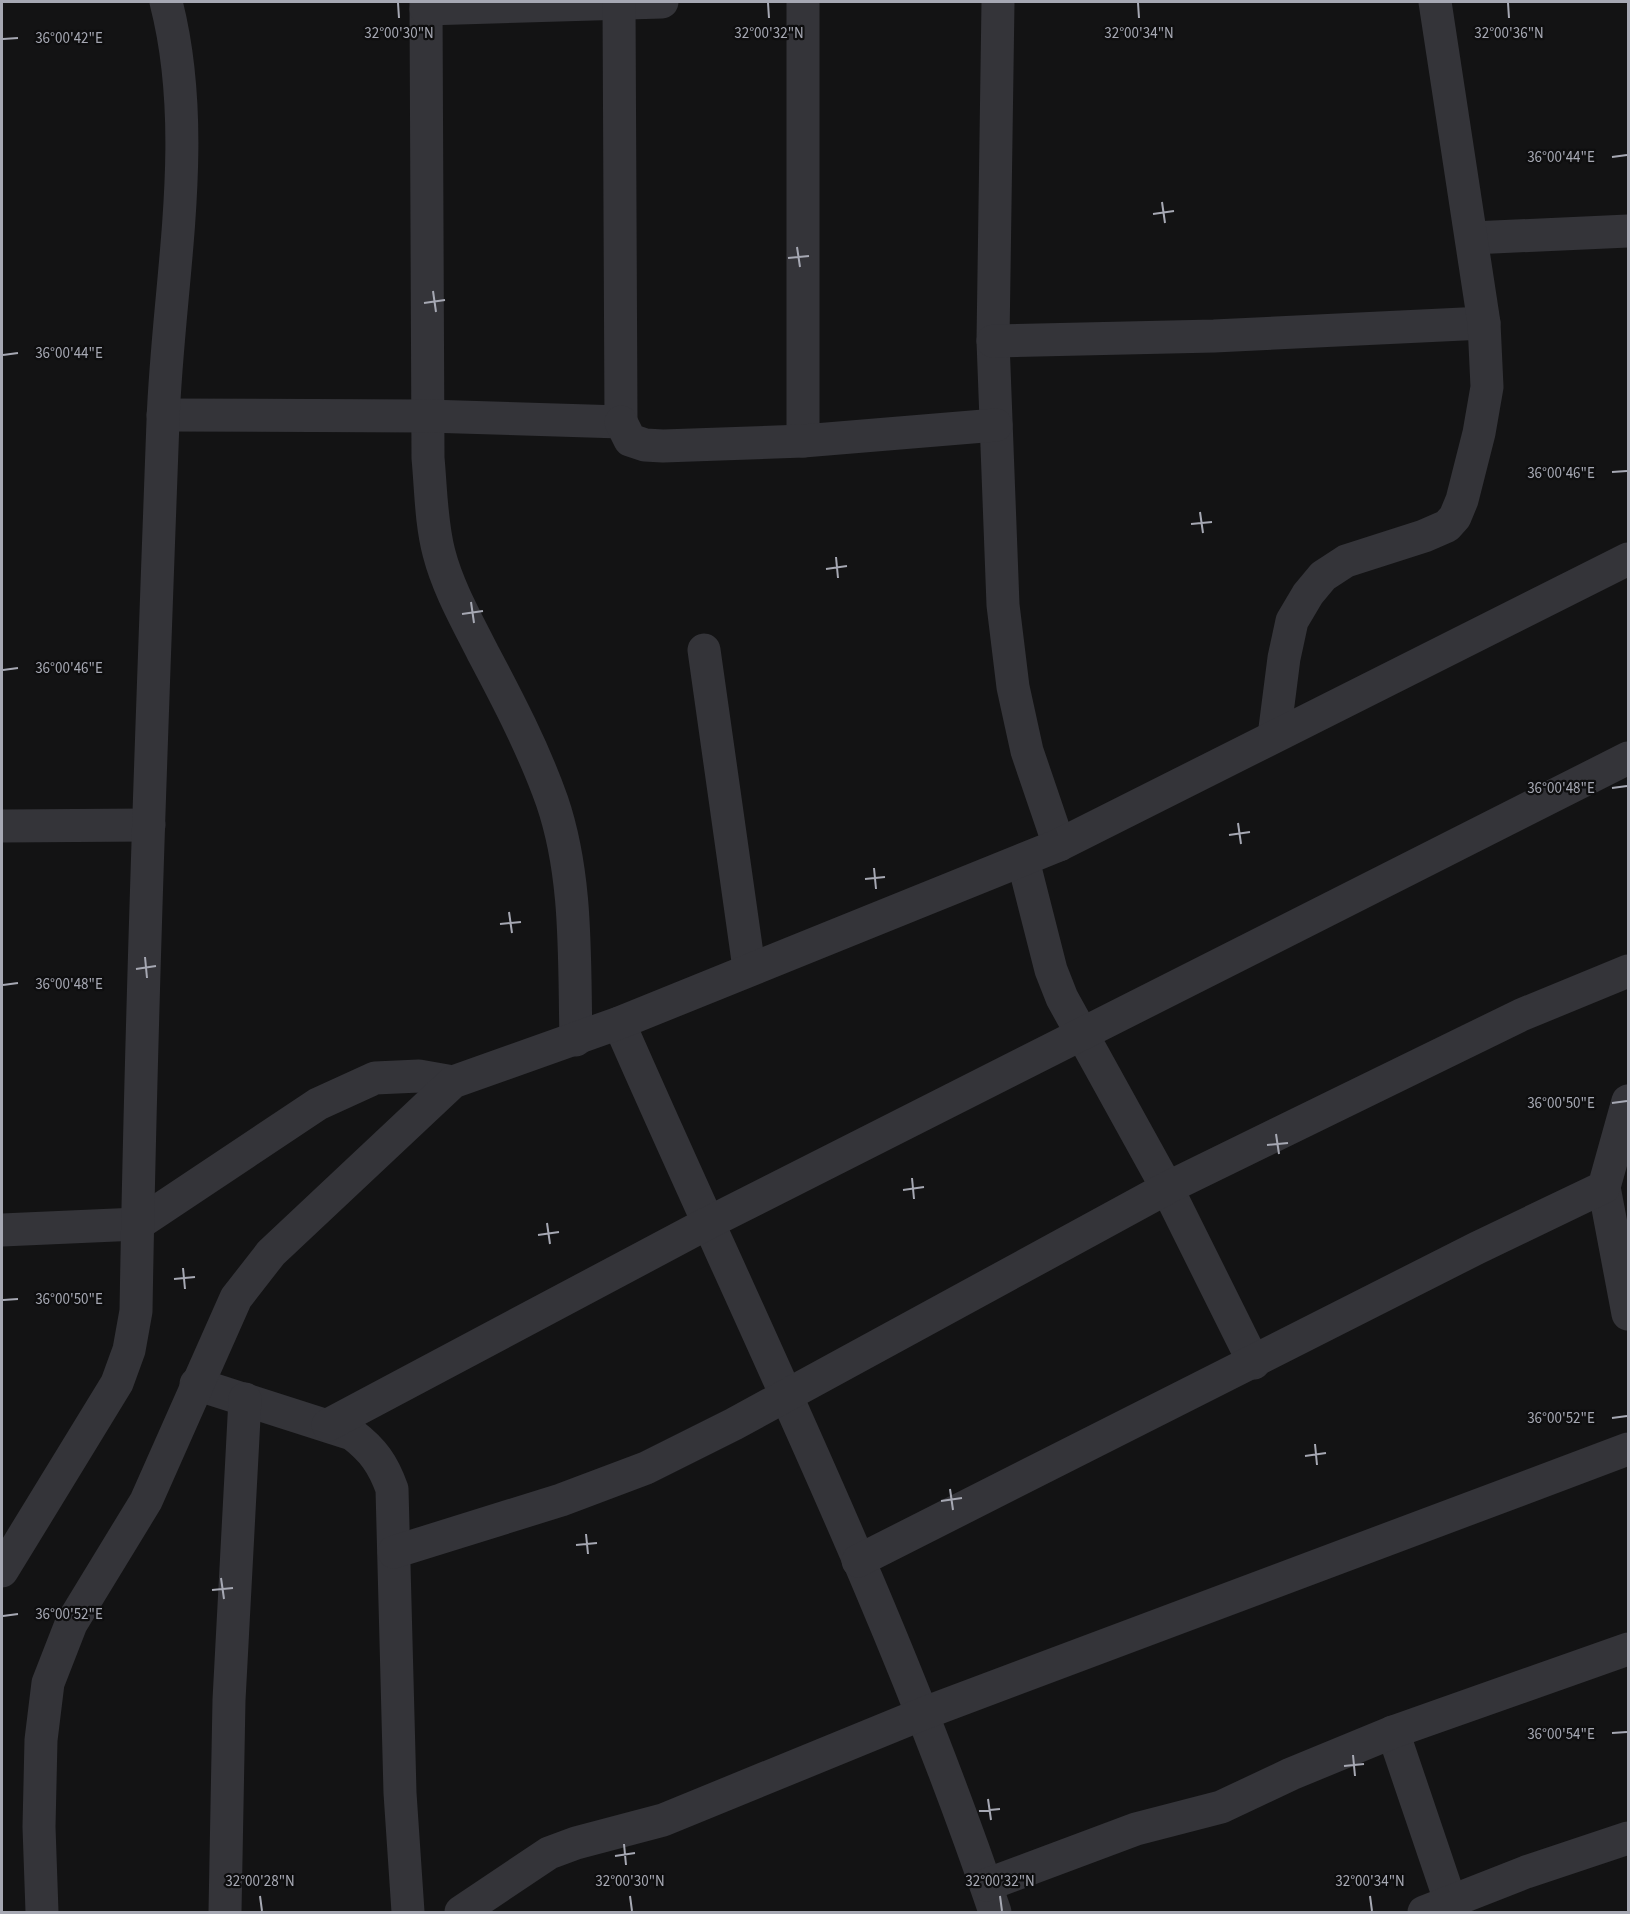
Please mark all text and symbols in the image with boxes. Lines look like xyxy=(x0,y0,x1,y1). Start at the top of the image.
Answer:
text: 32°00'30"N xyxy=(364,23,434,44)
text: 32°00'32"N xyxy=(734,23,804,44)
text: 32°00'34"N xyxy=(1104,23,1174,44)
text: 32°00'36"N xyxy=(1474,23,1544,44)
text: 36°00'42"E xyxy=(35,28,103,49)
text: 36°00'44"E xyxy=(1527,147,1595,168)
text: 36°00'44"E xyxy=(35,343,103,364)
text: 36°00'46"E xyxy=(1527,463,1595,484)
text: 36°00'46"E xyxy=(35,658,103,679)
text: 36°00'48"E xyxy=(1527,778,1595,799)
text: 36°00'48"E xyxy=(35,974,103,995)
text: 36°00'50"E xyxy=(1527,1093,1595,1114)
text: 36°00'50"E xyxy=(35,1289,103,1310)
text: 36°00'52"E xyxy=(1527,1408,1595,1429)
text: 36°00'52"E xyxy=(35,1604,103,1625)
text: 36°00'54"E xyxy=(1527,1724,1595,1745)
text: 32°00'28"N xyxy=(225,1871,295,1892)
text: 32°00'30"N xyxy=(595,1871,665,1892)
text: 32°00'32"N xyxy=(965,1871,1035,1892)
text: 32°00'34"N xyxy=(1335,1871,1405,1892)

